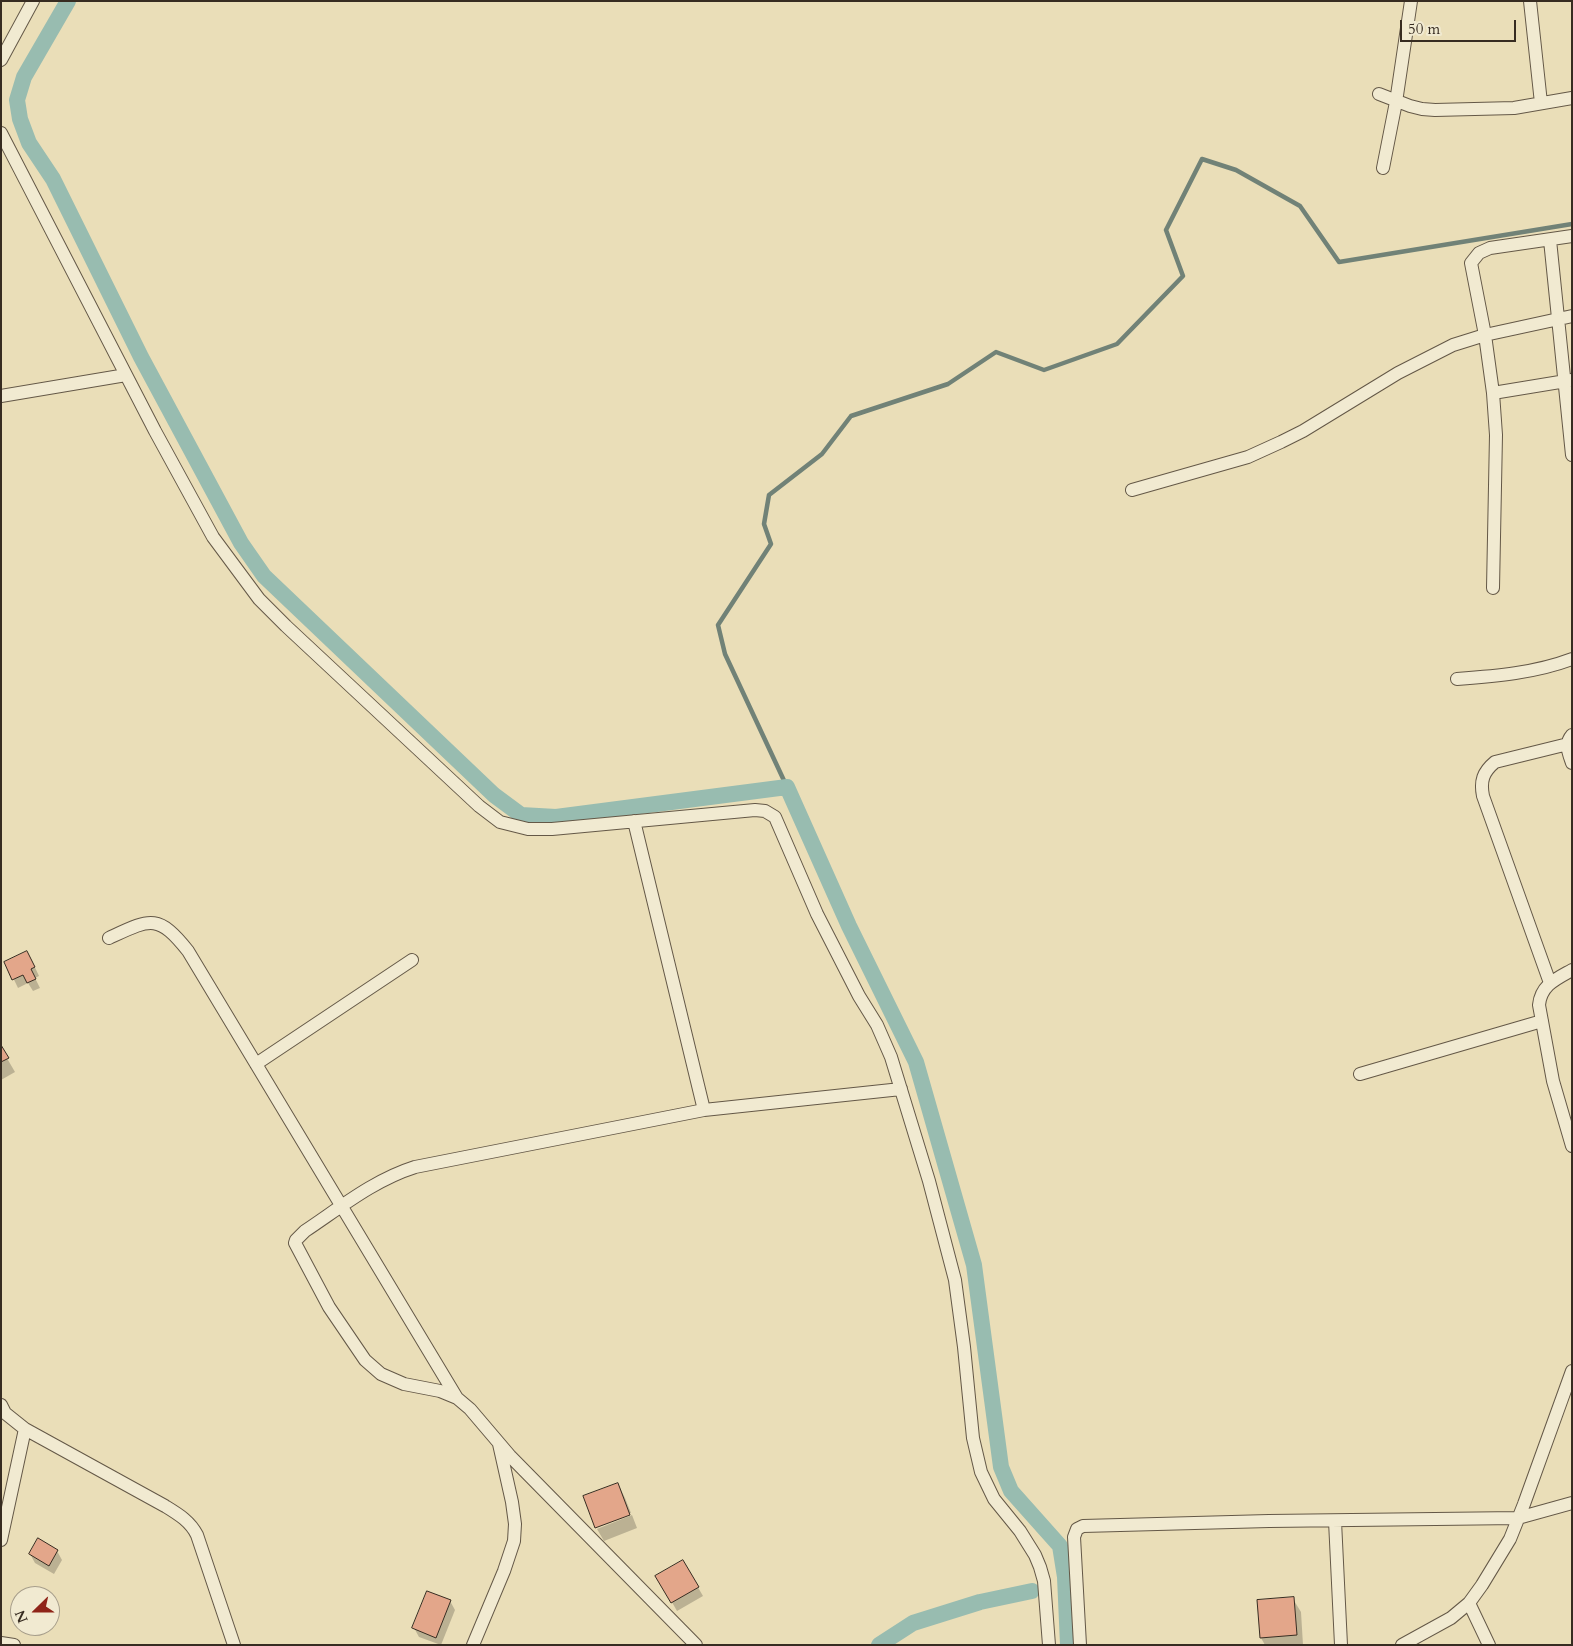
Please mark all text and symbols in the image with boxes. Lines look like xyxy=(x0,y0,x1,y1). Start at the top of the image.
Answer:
scale bar xyxy=(1403,10,1519,42)
text: 50 m xyxy=(1408,19,1440,39)
north arrow xyxy=(10,1586,60,1636)
text: N xyxy=(10,1607,33,1626)

